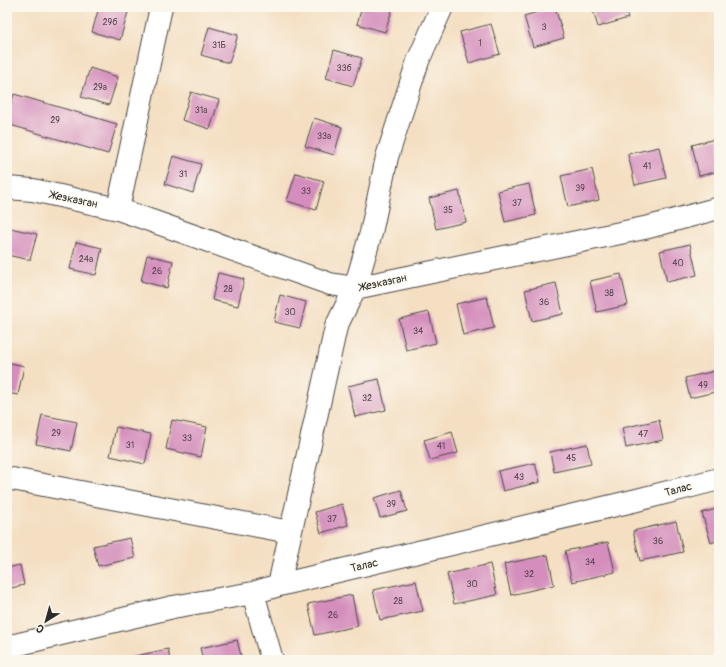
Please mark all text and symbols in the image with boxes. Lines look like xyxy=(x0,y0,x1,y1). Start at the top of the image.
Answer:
house number: 29б xyxy=(103,17,117,28)
house number: 3 xyxy=(541,22,547,33)
house number: 1 xyxy=(478,38,482,49)
house number: 31Б xyxy=(212,40,226,51)
house number: 33б xyxy=(336,63,352,74)
house number: 29а xyxy=(93,82,107,93)
house number: 31а xyxy=(195,105,207,116)
house number: 29 xyxy=(50,115,60,126)
house number: 33а xyxy=(317,131,331,142)
house number: 41 xyxy=(643,161,651,172)
house number: 31 xyxy=(179,169,187,180)
house number: 39 xyxy=(575,183,585,194)
house number: 33 xyxy=(301,186,311,197)
street label: Жезказган xyxy=(47,188,99,211)
house number: 37 xyxy=(512,198,522,209)
house number: 35 xyxy=(443,205,453,216)
house number: 24а xyxy=(79,254,93,265)
house number: 40 xyxy=(672,258,684,269)
house number: 26 xyxy=(152,266,162,277)
street label: Жезказган xyxy=(356,271,408,294)
house number: 28 xyxy=(223,284,233,295)
house number: 38 xyxy=(604,288,614,299)
house number: 36 xyxy=(539,297,549,308)
house number: 30 xyxy=(284,307,296,318)
house number: 34 xyxy=(413,326,424,337)
house number: 49 xyxy=(698,380,708,391)
house number: 32 xyxy=(362,393,372,404)
house number: 29 xyxy=(51,428,61,439)
house number: 47 xyxy=(638,429,648,440)
house number: 33 xyxy=(182,433,192,444)
house number: 31 xyxy=(126,440,134,451)
house number: 41 xyxy=(437,441,445,452)
house number: 45 xyxy=(566,453,576,464)
house number: 43 xyxy=(514,472,524,483)
street label: Талас xyxy=(663,480,694,499)
house number: 39 xyxy=(386,499,396,510)
house number: 37 xyxy=(327,514,337,525)
house number: 36 xyxy=(653,536,663,547)
street label: Талас xyxy=(349,556,379,575)
house number: 34 xyxy=(585,557,596,568)
house number: 32 xyxy=(524,569,534,580)
house number: 30 xyxy=(466,579,478,590)
house number: 28 xyxy=(393,596,403,607)
north arrow xyxy=(26,601,66,641)
house number: 26 xyxy=(328,610,338,621)
text: С xyxy=(33,621,47,636)

